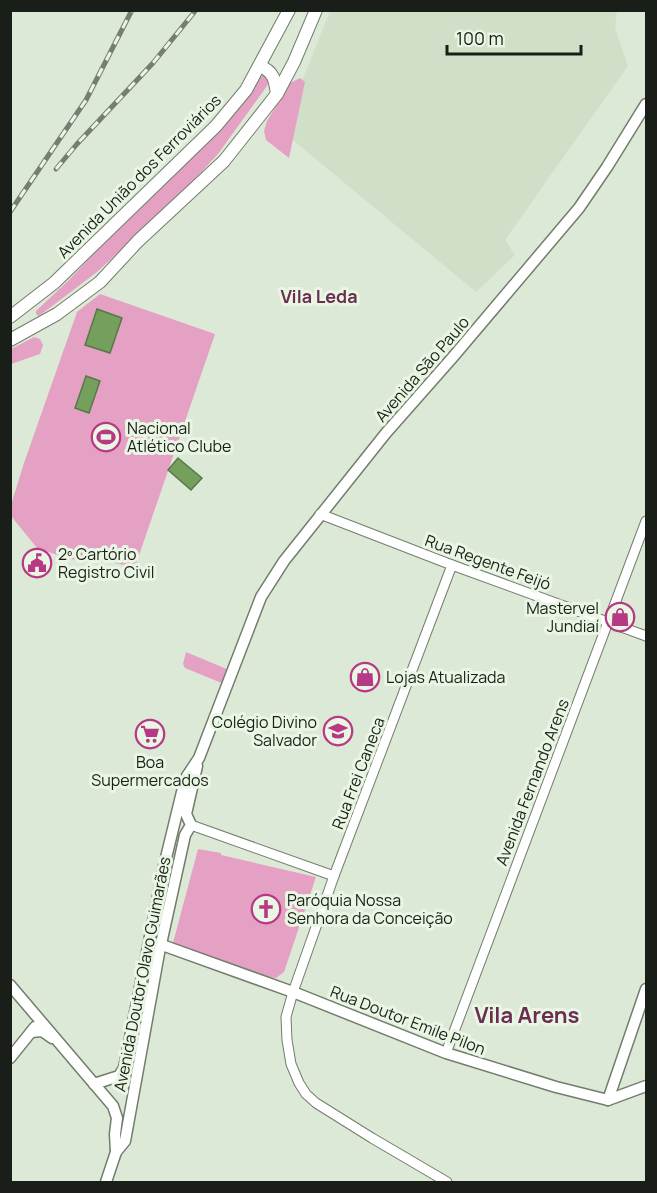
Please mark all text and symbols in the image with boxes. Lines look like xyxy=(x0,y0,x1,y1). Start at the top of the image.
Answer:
scale bar xyxy=(447,18,580,56)
text: 100 m xyxy=(456,26,504,50)
street label: Avenida União dos Ferroviários xyxy=(52,89,226,263)
district label: Vila Leda xyxy=(280,284,358,308)
street label: Avenida São Paulo xyxy=(370,311,474,427)
place label: Nacional Atlético Clube xyxy=(127,417,231,457)
sports icon: Nacional Atlético Clube xyxy=(90,421,122,453)
street label: Rua Regente Feijó xyxy=(422,529,554,595)
place label: 2º Cartório Registro Civil xyxy=(58,543,155,583)
public building icon: 2º Cartório Registro Civil xyxy=(21,547,53,579)
place label: Mastervel Jundiaí xyxy=(526,597,599,637)
shop icon: Mastervel Jundiaí xyxy=(604,601,636,633)
shop icon: Lojas Atualizada xyxy=(349,661,381,693)
place label: Lojas Atualizada xyxy=(386,666,505,688)
street label: Avenida Fernando Arens xyxy=(490,695,574,869)
place label: Colégio Divino Salvador xyxy=(212,711,317,751)
street label: Rua Frei Caneca xyxy=(327,714,389,832)
school or university icon: Colégio Divino Salvador xyxy=(322,715,354,747)
supermarket icon: Boa Supermercados xyxy=(134,718,166,750)
place label: Boa Supermercados xyxy=(91,751,209,791)
street label: Avenida Doutor Olavo Guimarães xyxy=(108,855,176,1093)
place label: Paróquia Nossa Senhora da Conceição xyxy=(287,889,453,929)
church icon: Paróquia Nossa Senhora da Conceição xyxy=(250,893,282,925)
street label: Rua Doutor Emile Pilon xyxy=(327,980,489,1060)
district label: Vila Arens xyxy=(475,1000,580,1030)

